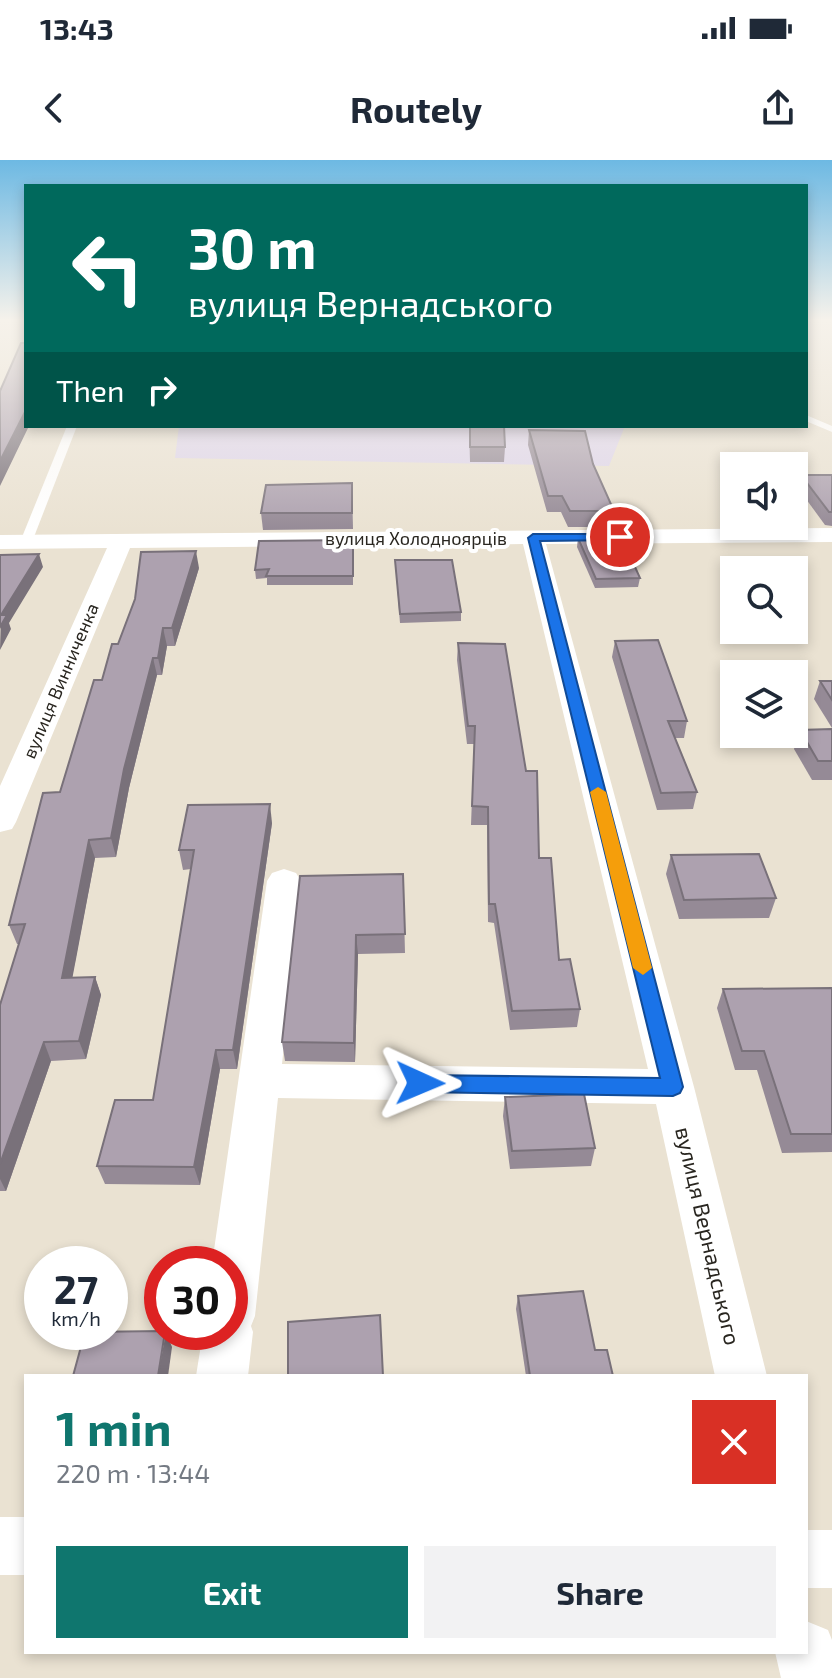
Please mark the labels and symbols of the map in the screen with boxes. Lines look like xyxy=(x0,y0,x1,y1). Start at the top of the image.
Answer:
pin xyxy=(586,503,654,571)
street label: вулиця Холодноярців xyxy=(325,527,507,549)
street label: вулиця Винниченка xyxy=(17,600,103,762)
position arrow xyxy=(378,1041,462,1125)
street label: вулиця Вернадського xyxy=(670,1124,747,1348)
speed limit sign: 30 xyxy=(144,1246,248,1350)

